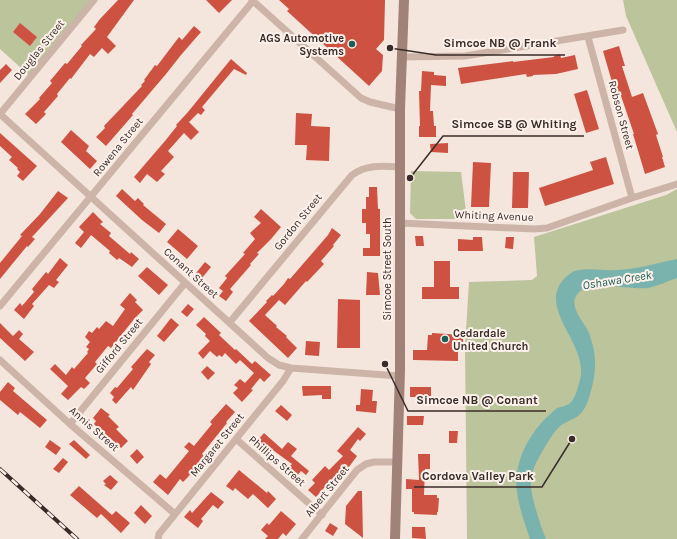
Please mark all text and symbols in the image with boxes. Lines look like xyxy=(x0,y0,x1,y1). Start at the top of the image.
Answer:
street label: Douglas Street xyxy=(11,17,67,83)
callout: Simcoe NB @ Frank xyxy=(436,31,565,55)
place label: AGS Automotive Systems xyxy=(259,32,344,58)
text: Simcoe NB @ Frank xyxy=(443,36,557,50)
marker: AGS Automotive Systems xyxy=(347,39,357,49)
street label: Robson Street xyxy=(606,79,636,151)
callout: Simcoe SB @ Whiting xyxy=(443,112,584,136)
street label: Rowena Street xyxy=(90,115,146,179)
text: Simcoe SB @ Whiting xyxy=(451,117,577,131)
street label: Gordon Street xyxy=(271,191,325,253)
street label: Whiting Avenue xyxy=(454,208,534,224)
street label: Simcoe Street South xyxy=(381,217,394,321)
street label: Conant Street xyxy=(161,245,221,301)
water label: Oshawa Creek xyxy=(582,268,653,292)
street label: Gifford Street xyxy=(93,316,145,376)
place label: Cedardale United Church xyxy=(453,327,528,353)
marker: Cedardale United Church xyxy=(440,334,450,344)
callout: Simcoe NB @ Conant xyxy=(408,387,546,411)
text: Simcoe NB @ Conant xyxy=(416,393,538,407)
street label: Annis Street xyxy=(67,404,121,454)
street label: Margaret Street xyxy=(187,411,247,479)
street label: Phillips Street xyxy=(246,433,308,489)
street label: Albert Street xyxy=(302,463,352,519)
callout: Cordova Valley Park xyxy=(414,463,542,487)
text: Cordova Valley Park xyxy=(422,469,534,483)

